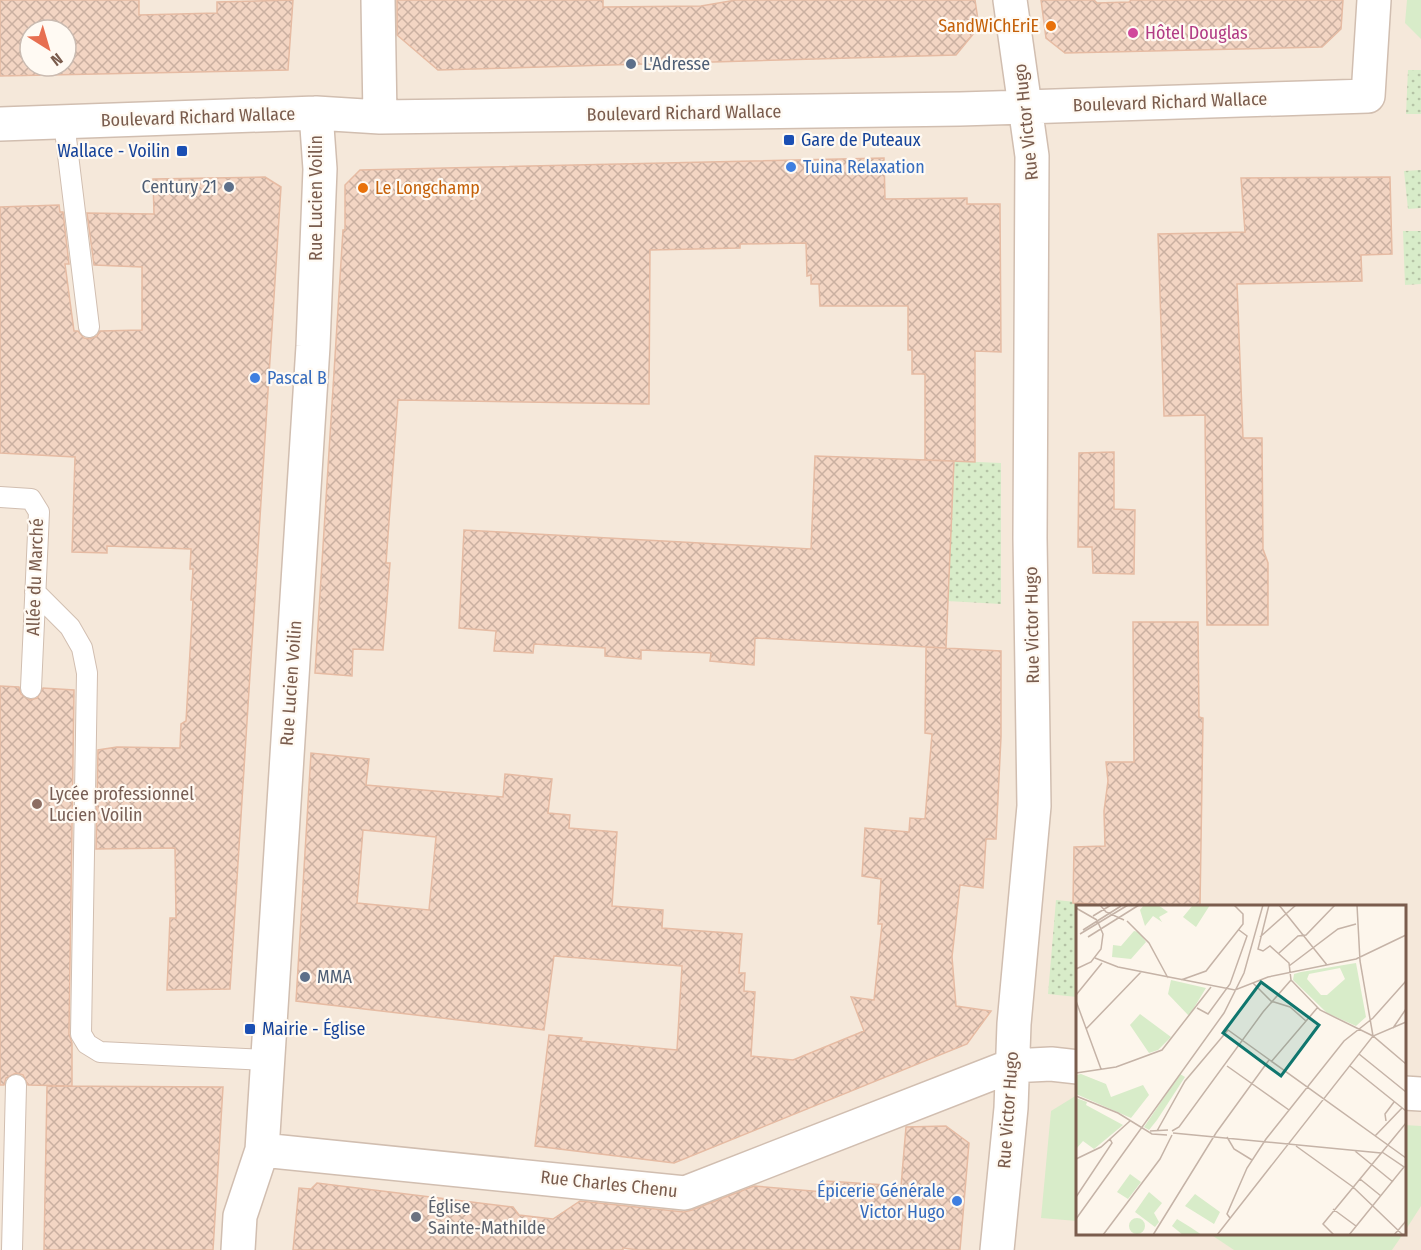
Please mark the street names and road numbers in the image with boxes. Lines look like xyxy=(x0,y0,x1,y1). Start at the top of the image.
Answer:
street label: Rue Victor Hugo xyxy=(1009,63,1043,181)
street label: Boulevard Richard Wallace xyxy=(1072,88,1268,116)
street label: Boulevard Richard Wallace xyxy=(587,100,782,126)
street label: Boulevard Richard Wallace xyxy=(100,103,296,131)
street label: Rue Lucien Voilin xyxy=(305,135,327,261)
street label: Allée du Marché xyxy=(22,518,48,636)
street label: Rue Victor Hugo xyxy=(1020,566,1044,684)
street label: Rue Lucien Voilin xyxy=(276,619,306,747)
street label: Rue Victor Hugo xyxy=(993,1051,1023,1169)
street label: Rue Charles Chenu xyxy=(539,1166,679,1202)

